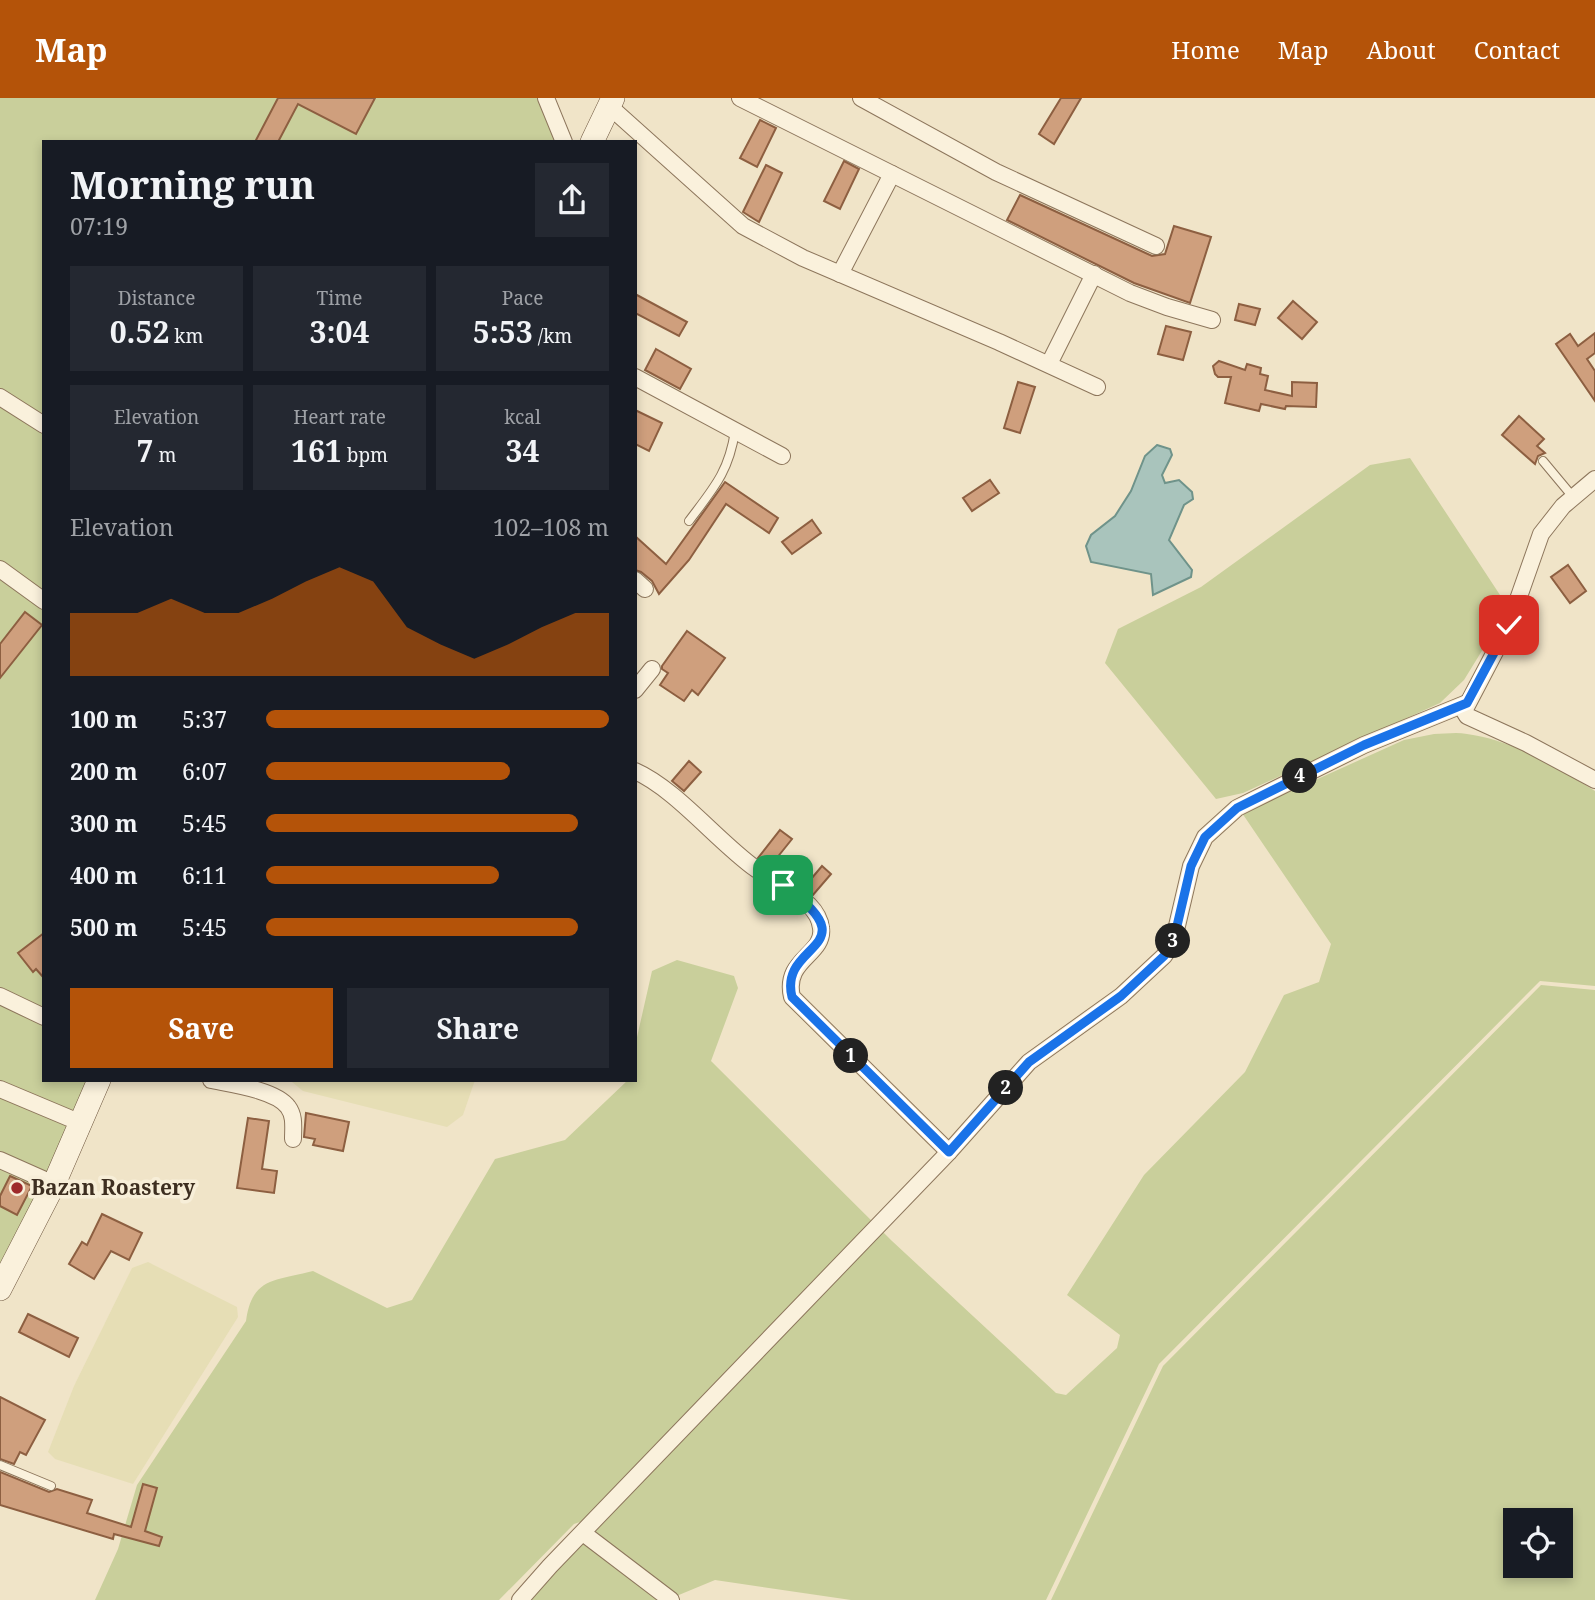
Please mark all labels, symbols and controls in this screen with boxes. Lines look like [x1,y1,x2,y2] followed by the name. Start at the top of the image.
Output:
[35,27,108,72] text: Map
[1171,33,1240,66] text: Home
[1278,33,1329,66] text: Map
[1367,33,1436,66] text: About
[1474,33,1560,66] text: Contact
[70,158,315,210] text: Morning run
[535,163,609,237] button: share
[70,210,128,242] text: 07:19
[118,285,195,311] text: Distance
[317,285,362,311] text: Time
[502,285,543,311] text: Pace
[110,311,169,352] text: 0.52
[310,311,369,352] text: 3:04
[473,311,533,352] text: 5:53
[169,323,203,349] text: km
[533,323,572,349] text: /km
[114,404,199,430] text: Elevation
[293,404,386,430] text: Heart rate
[504,404,541,430] text: kcal
[137,430,154,471] text: 7
[291,430,342,471] text: 161
[506,430,539,471] text: 34
[154,442,176,468] text: m
[342,442,388,468] text: bpm
[70,511,174,543] text: Elevation
[493,511,609,543] text: 102–108 m
[1479,595,1539,655] pin
[1490,606,1528,644] icon: check
[70,703,138,735] text: 100 m
[182,703,227,735] text: 5:37
[70,755,138,787] text: 200 m
[182,755,227,787] text: 6:07
[1282,758,1318,794] pin: 4
[1294,762,1305,788] text: 4
[70,807,138,839] text: 300 m
[182,807,227,839] text: 5:45
[753,855,813,915] pin
[70,859,138,891] text: 400 m
[182,859,227,891] text: 6:11
[764,866,802,904] icon: arrive
[70,911,138,943] text: 500 m
[182,911,227,943] text: 5:45
[1156,924,1190,958] pin: 3
[1167,927,1178,953] text: 3
[70,988,333,1068] button: Save
[347,988,609,1068] button: Share
[834,1038,868,1074] pin: 1
[845,1042,856,1068] text: 1
[988,1070,1024,1105] pin: 2
[1000,1074,1011,1100] text: 2
[31,1173,196,1201] place label: Bazan Roastery
[9,1180,25,1196] marker: Bazan Roastery
[1503,1508,1573,1578] map controls
[1503,1508,1573,1578] button: locate

